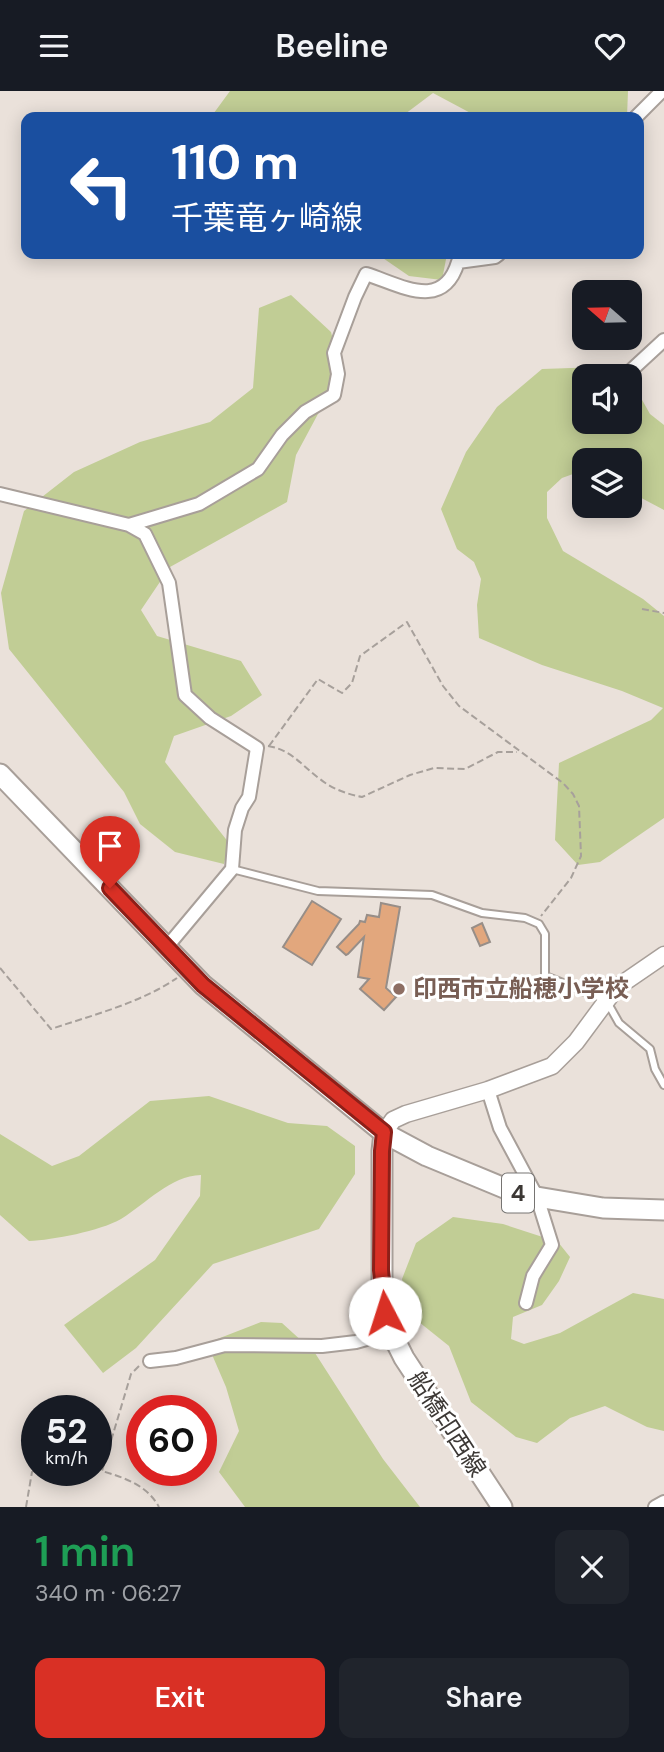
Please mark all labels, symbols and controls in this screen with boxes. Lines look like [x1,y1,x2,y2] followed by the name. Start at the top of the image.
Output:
[276,25,388,67] text: Beeline
[35,27,73,65] icon: menu
[591,27,629,65] icon: heart
[171,130,299,194] text: 110 m
[56,140,147,231] icon: left
[171,197,363,239] text: 千葉竜ヶ崎線
[572,280,642,350] north arrow
[572,280,642,518] map controls
[572,364,642,434] button: sound
[572,448,642,518] button: layers
[80,816,140,888] pin
[91,827,129,865] icon: arrive
[413,973,629,1004] place label: 印西市立船穂小学校
[391,981,407,997] marker: 印西市立船穂小学校
[502,1173,534,1212] road number: 4
[348,1276,422,1350] position arrow
[402,1365,493,1482] street label: 船橋印西線
[126,1395,217,1486] speed limit sign: 60
[46,1408,87,1454] text: 52
[45,1446,88,1470] text: km/h
[35,1524,135,1579] text: 1 min
[555,1530,629,1604] button: close
[35,1578,182,1608] text: 340 m · 06:27
[35,1658,325,1738] button: Exit
[339,1658,629,1738] button: Share

